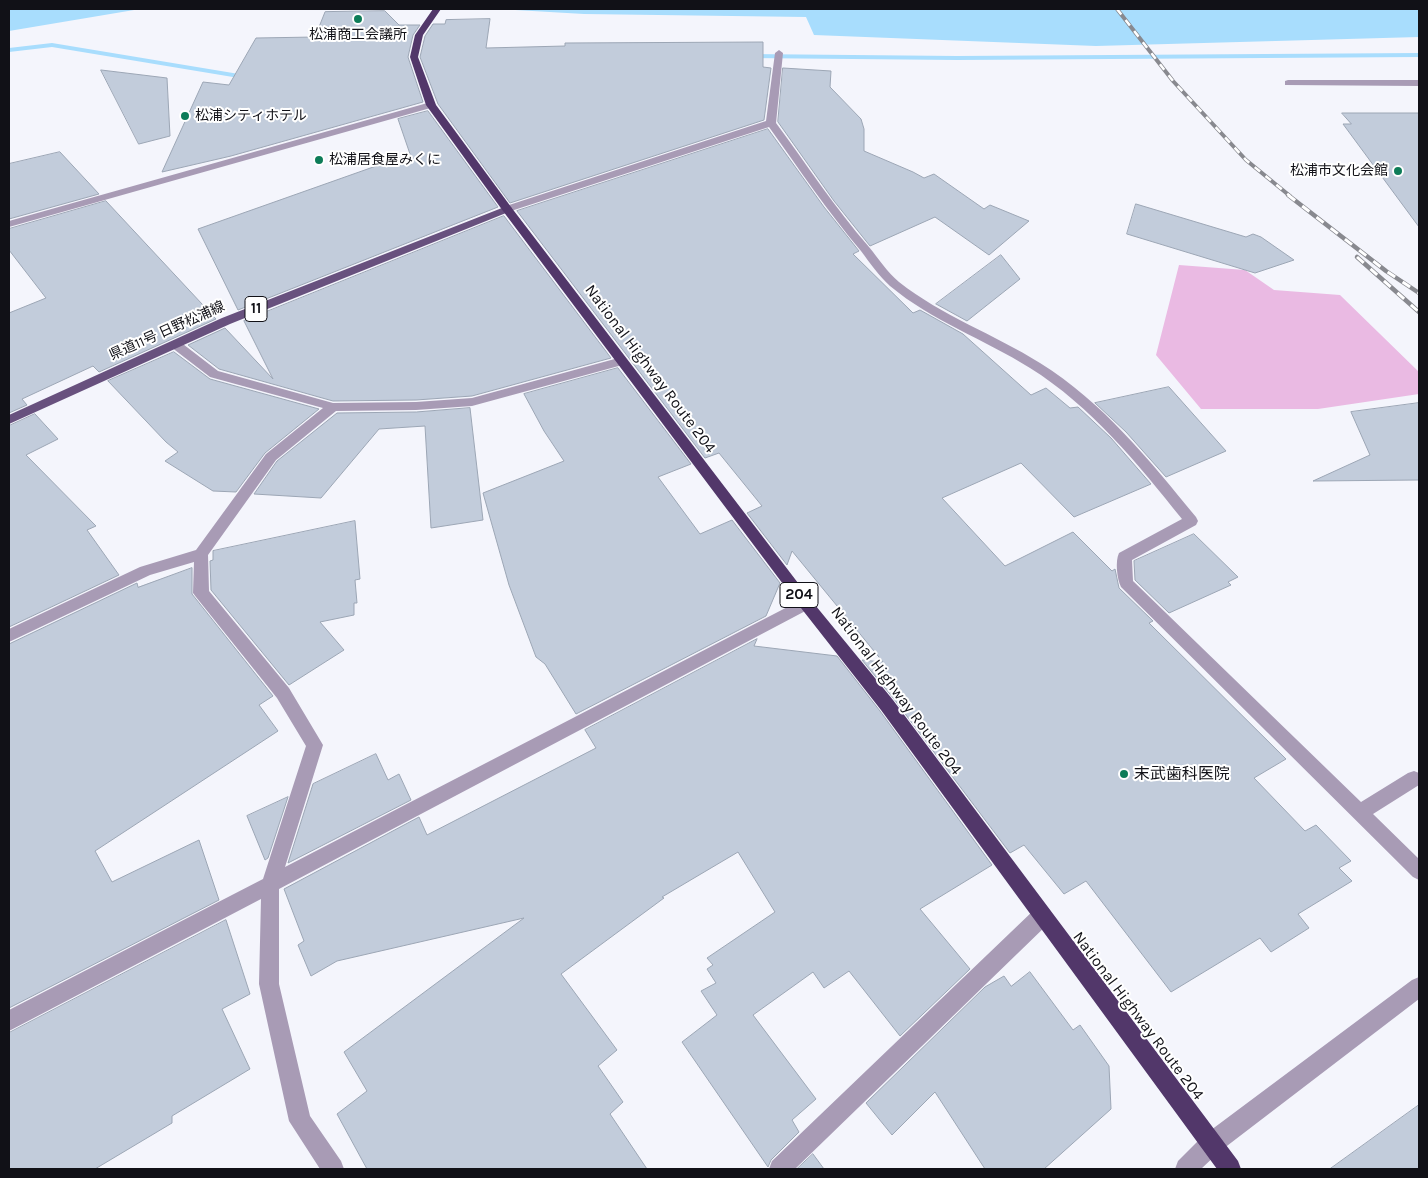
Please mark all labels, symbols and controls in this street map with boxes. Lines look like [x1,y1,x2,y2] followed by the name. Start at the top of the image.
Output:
[352,13,364,25] marker: 松浦商工会議所
[309,27,407,43] place label: 松浦商工会議所
[195,108,307,124] place label: 松浦シティホテル
[179,110,191,122] marker: 松浦シティホテル
[329,152,441,168] place label: 松浦居食屋みくに
[313,154,325,166] marker: 松浦居食屋みくに
[1290,163,1388,179] place label: 松浦市文化会館
[1392,165,1404,177] marker: 松浦市文化会館
[580,281,720,457] street label: National Highway Route 204
[245,296,267,322] road number: 11
[107,298,227,364] street label: 県道11号 日野松浦線
[780,582,818,608] road number: 204
[826,603,966,779] street label: National Highway Route 204
[1134,764,1230,784] place label: 末武歯科医院
[1118,768,1130,780] marker: 末武歯科医院
[1068,928,1208,1104] street label: National Highway Route 204

